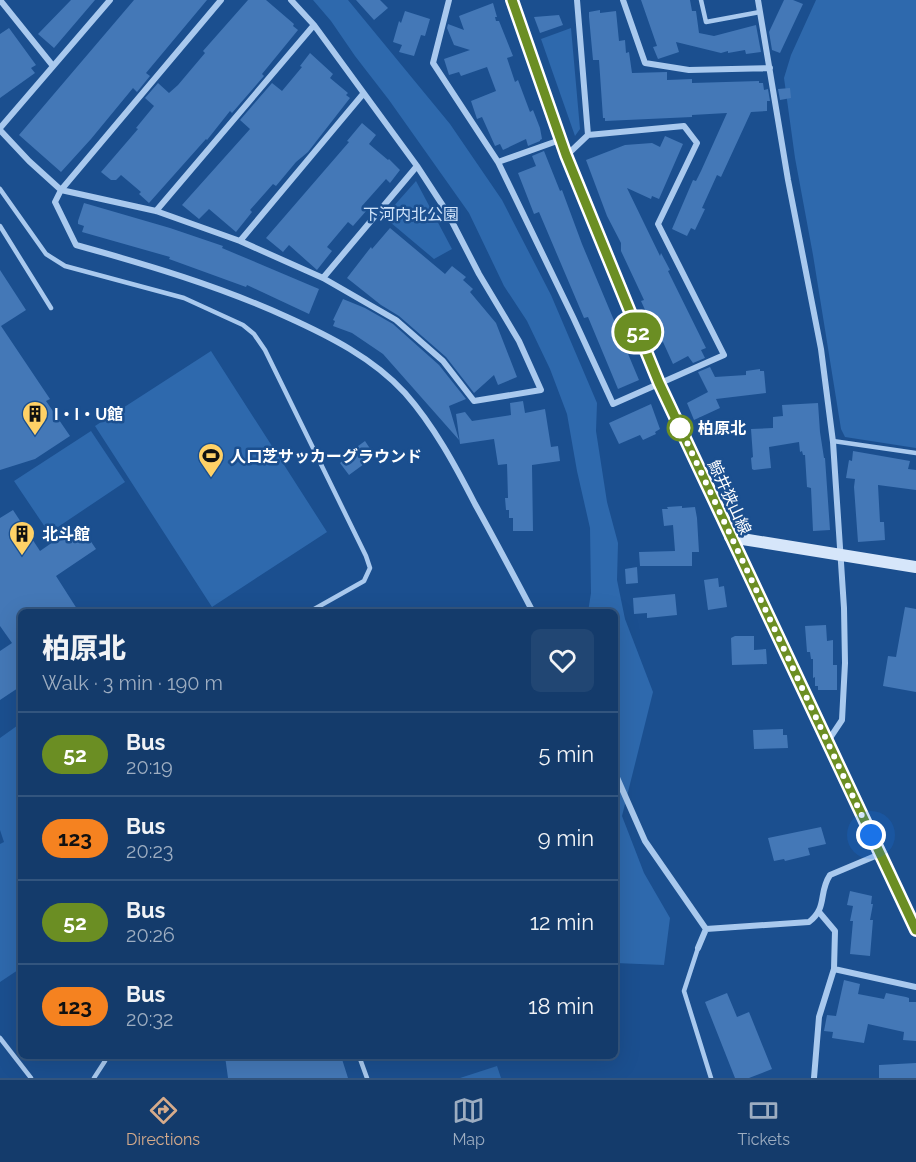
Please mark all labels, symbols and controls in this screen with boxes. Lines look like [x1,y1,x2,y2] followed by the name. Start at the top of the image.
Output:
[363,205,459,224] park label: 下河内北公園
[611,312,665,352] line badge: 52
[626,320,650,345] text: 52
[20,399,50,437] building icon: I・I・U館
[54,405,123,424] place label: I・I・U館
[667,415,693,441] marker: 柏原北
[698,419,746,438] place label: 柏原北
[196,441,226,479] sports icon: 人口芝サッカーグラウンド
[230,447,422,466] place label: 人口芝サッカーグラウンド
[704,457,755,537] street label: 鯨井狭山線
[7,519,37,557] building icon: 北斗館
[42,525,90,544] place label: 北斗館
[531,629,594,692] button: heart
[42,632,126,665] text: 柏原北
[42,671,223,695] text: Walk · 3 min · 190 m
[126,729,165,755] text: Bus
[539,741,594,767] text: 5 min
[63,742,87,767] text: 52
[126,755,173,779] text: 20:19
[126,813,165,839] text: Bus
[856,820,886,850] your location
[538,825,594,851] text: 9 min
[58,826,92,851] text: 123
[126,839,174,863] text: 20:23
[126,897,165,923] text: Bus
[530,909,594,935] text: 12 min
[63,910,87,935] text: 52
[126,923,175,947] text: 20:26
[126,981,165,1007] text: Bus
[528,993,594,1019] text: 18 min
[58,994,92,1019] text: 123
[126,1007,174,1031] text: 20:32
[126,1094,200,1149] tab: Directions
[452,1094,485,1149] tab: Map
[737,1094,790,1149] tab: Tickets

